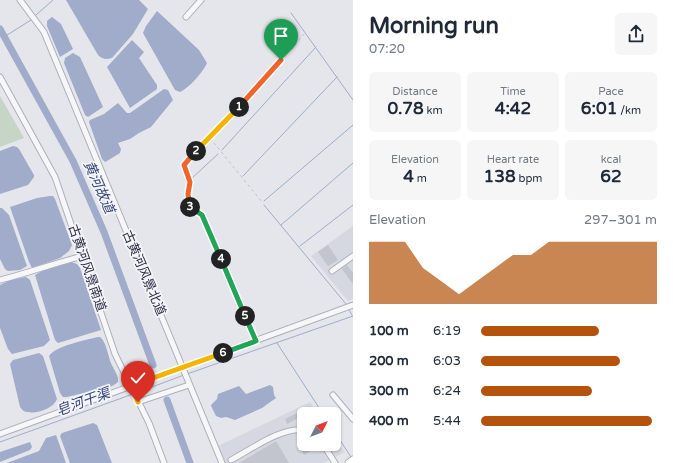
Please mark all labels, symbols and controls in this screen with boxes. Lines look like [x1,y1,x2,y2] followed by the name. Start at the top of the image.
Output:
[369,13,499,39] text: Morning run
[615,13,657,55] button: share
[264,19,298,60] pin
[270,25,292,47] icon: arrive
[369,41,405,57] text: 07:20
[392,85,438,98] text: Distance
[500,85,526,98] text: Time
[598,85,624,98] text: Pace
[229,97,249,117] pin: 1
[387,98,424,119] text: 0.78
[495,98,531,119] text: 4:42
[581,98,617,119] text: 6:01
[236,100,242,113] text: 1
[424,104,443,117] text: km
[617,104,641,117] text: /km
[186,141,206,161] pin: 2
[193,144,199,157] text: 2
[391,153,439,166] text: Elevation
[487,153,539,166] text: Heart rate
[601,153,621,166] text: kcal
[80,158,119,218] water label: 黄河故道
[403,166,414,187] text: 4
[484,166,516,187] text: 138
[600,166,622,187] text: 62
[414,172,427,185] text: m
[516,172,542,185] text: bpm
[180,197,200,217] pin: 3
[187,200,193,213] text: 3
[369,212,426,228] text: Elevation
[584,212,657,228] text: 297–301 m
[65,222,109,314] street label: 古黄河风景南道
[119,228,169,318] street label: 古黄河风景北道
[211,249,231,269] pin: 4
[218,252,224,265] text: 4
[235,306,255,326] pin: 5
[242,309,248,322] text: 5
[369,323,409,339] text: 100 m
[433,323,461,339] text: 6:19
[213,343,233,363] pin: 6
[220,346,226,359] text: 6
[369,353,409,369] text: 200 m
[433,353,461,369] text: 6:03
[121,361,155,402] pin
[127,367,149,389] icon: check
[369,383,409,399] text: 300 m
[433,383,461,399] text: 6:24
[54,384,114,420] water label: 皂河干渠
[297,407,341,451] north arrow
[297,407,341,451] map controls
[369,413,409,429] text: 400 m
[433,413,461,429] text: 5:44

